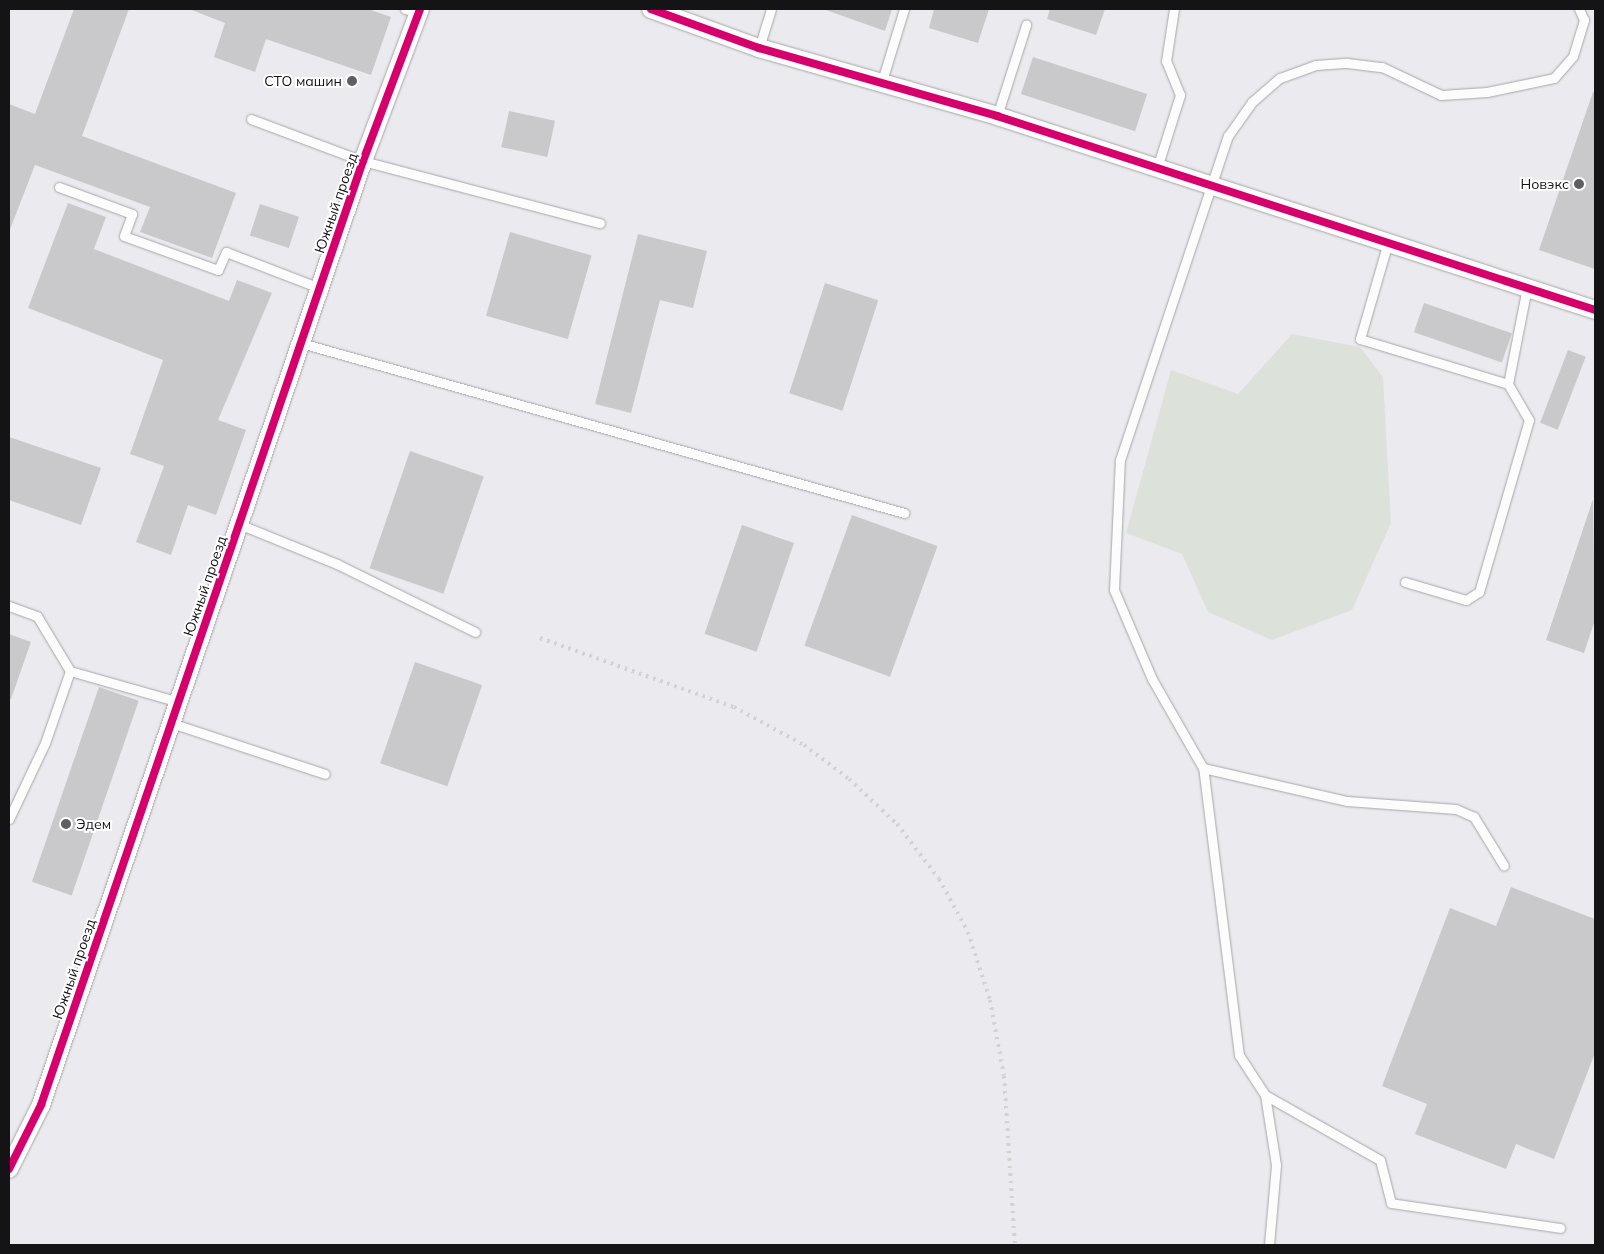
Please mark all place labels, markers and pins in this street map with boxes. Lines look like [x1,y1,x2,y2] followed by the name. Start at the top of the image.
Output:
[264,73,342,89] place label: СТО машин
[346,75,358,87] marker: СТО машин
[1520,176,1569,192] place label: Новэкс
[1573,178,1585,190] marker: Новэкс
[76,816,111,832] place label: Эдем
[60,818,72,830] marker: Эдем

